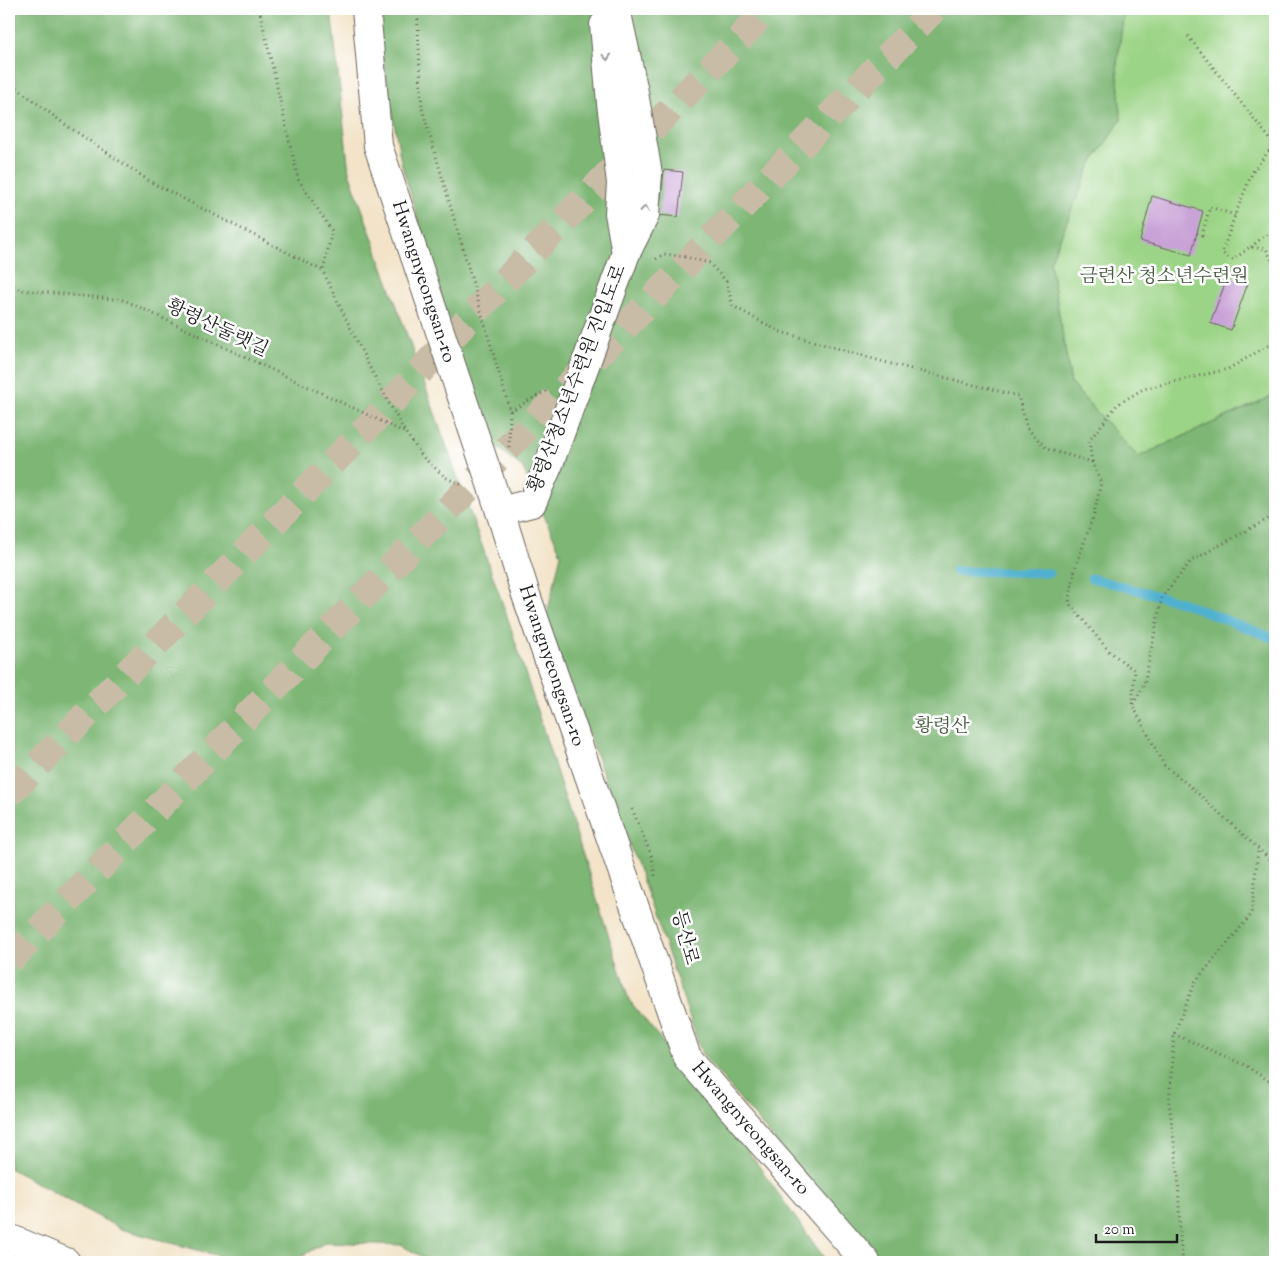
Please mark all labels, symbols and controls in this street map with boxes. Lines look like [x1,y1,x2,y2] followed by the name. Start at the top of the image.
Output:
[602,54,613,62] one-way arrow
[384,198,462,366] street label: Hwangnyeongsan-ro
[639,204,650,212] one-way arrow
[522,261,634,497] street label: 황령산청소년수련원 진입도로
[1079,264,1249,291] park label: 금련산 청소년수련원
[161,293,273,365] street label: 황령산둘랫길
[511,582,591,750] street label: Hwangnyeongsan-ro
[914,714,970,741] park label: 황령산
[664,908,704,968] street label: 등산로
[684,1056,816,1202] street label: Hwangnyeongsan-ro
[1096,1211,1178,1243] scale bar
[1104,1220,1135,1241] text: 20 m

